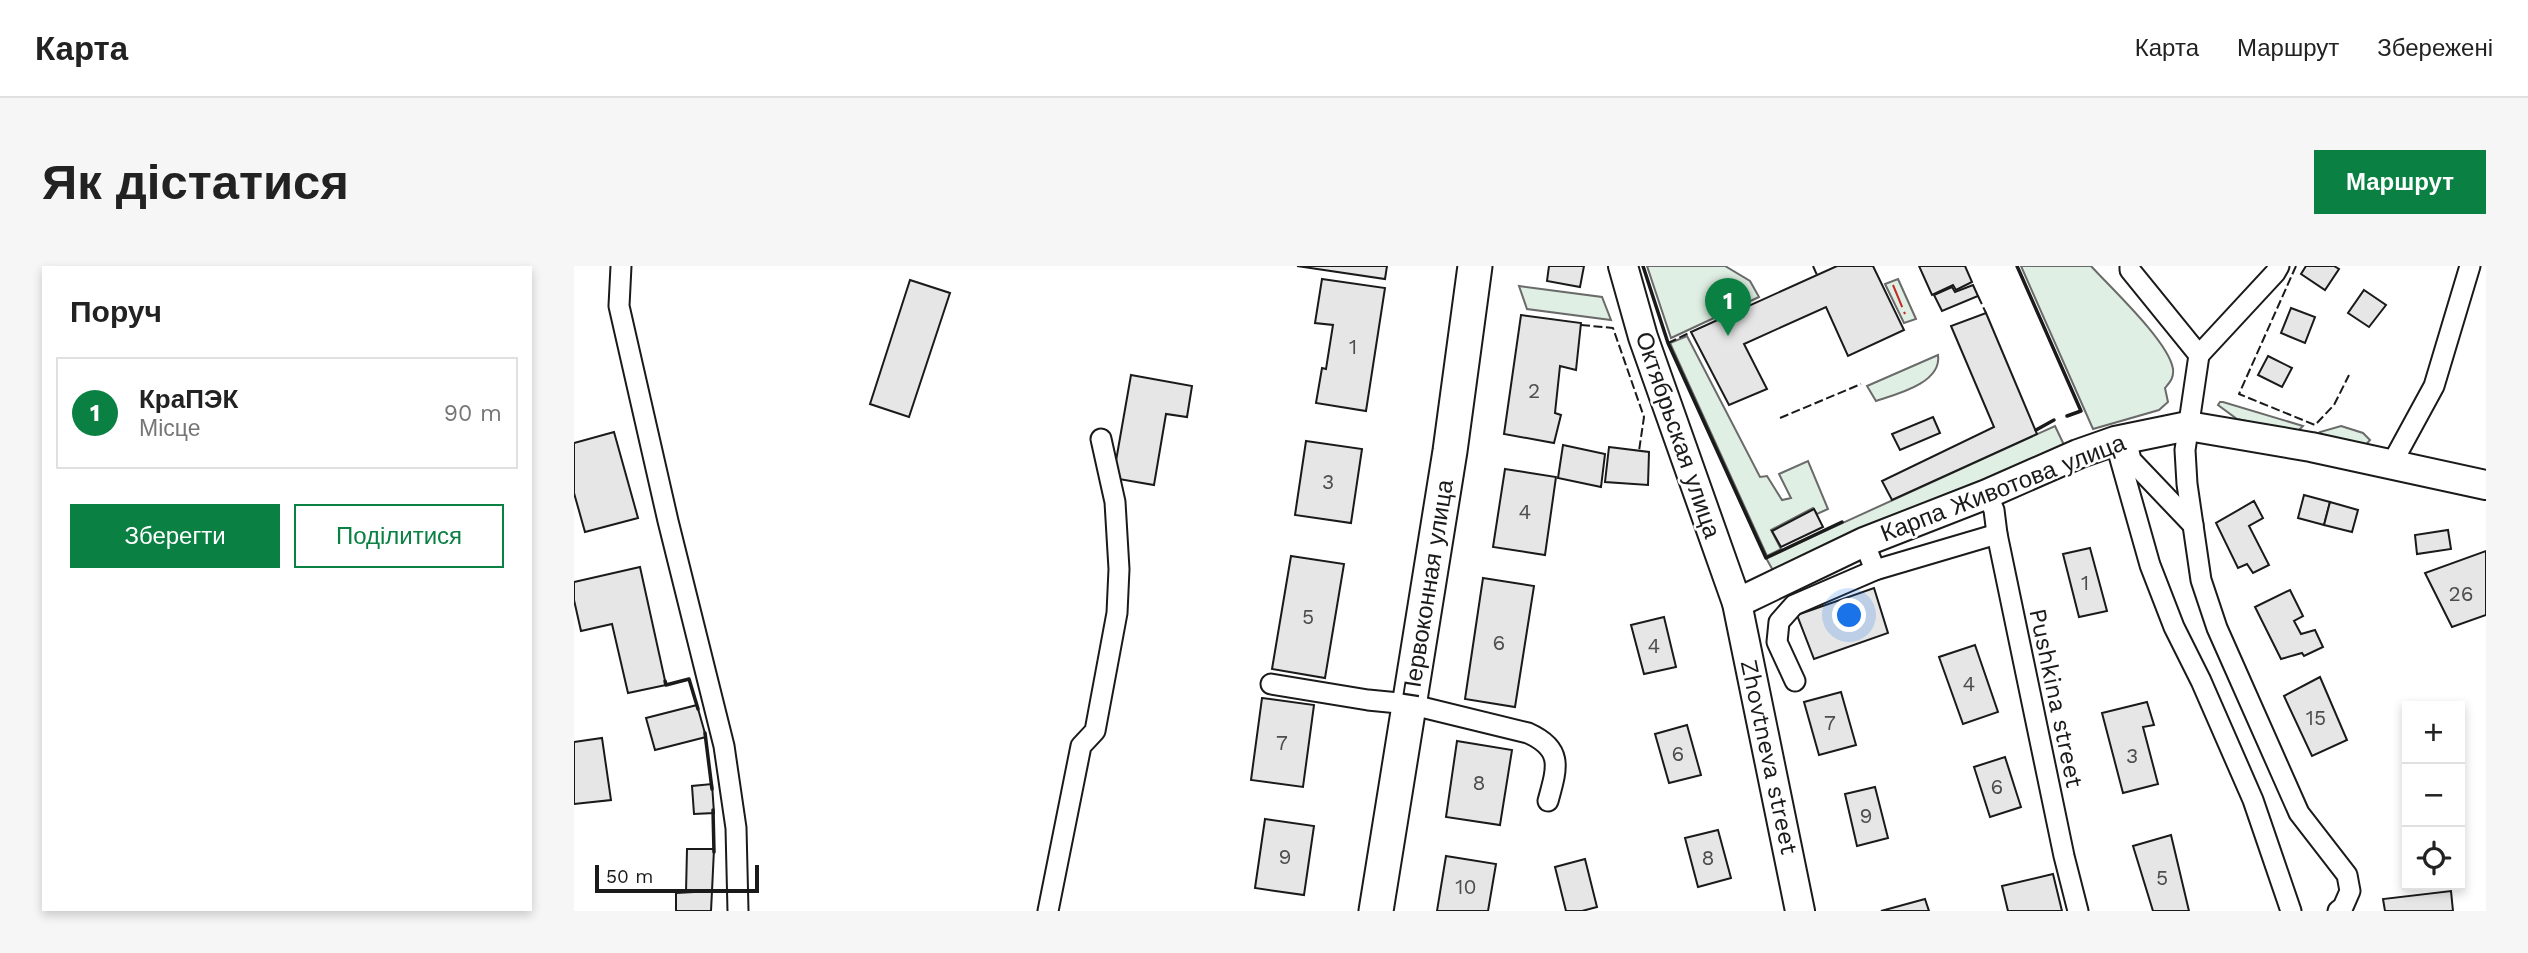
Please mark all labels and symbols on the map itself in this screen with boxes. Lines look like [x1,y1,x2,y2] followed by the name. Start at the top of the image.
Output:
[1705,278,1751,336] pin: 1
[1630,328,1727,543] street label: Октябрьская улица
[1349,334,1357,359] house number: 1
[1528,378,1540,403] house number: 2
[1877,428,2130,548] street label: Карпа Животова улица
[1322,469,1334,494] house number: 3
[1397,477,1459,700] street label: Первоконная улица
[1519,499,1531,524] house number: 4
[2081,570,2089,595] house number: 1
[2448,581,2474,606] house number: 26
[1832,598,1866,632] your location
[1302,604,1314,629] house number: 5
[2023,606,2089,790] street label: Pushkina street
[1493,630,1505,655] house number: 6
[1648,633,1660,658] house number: 4
[1735,657,1803,857] street label: Zhovtneva street
[1963,671,1975,696] house number: 4
[2306,705,2326,730] house number: 15
[1824,710,1836,735] house number: 7
[1276,730,1288,755] house number: 7
[1672,741,1684,766] house number: 6
[2126,743,2138,768] house number: 3
[1473,770,1485,795] house number: 8
[1991,774,2003,799] house number: 6
[1860,803,1872,828] house number: 9
[1279,844,1291,869] house number: 9
[1702,845,1714,870] house number: 8
[595,862,760,894] scale bar
[2156,865,2168,890] house number: 5
[1455,874,1477,899] house number: 10

